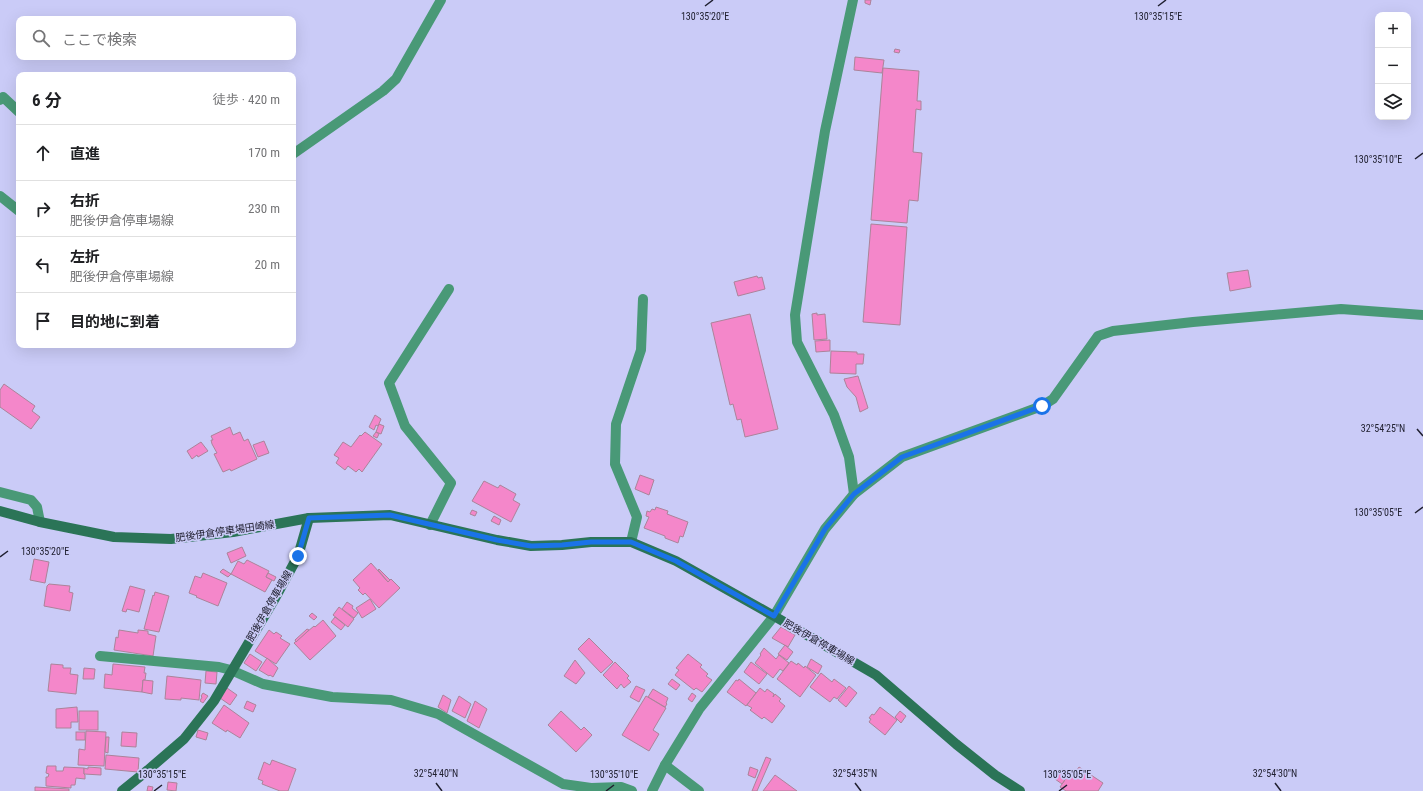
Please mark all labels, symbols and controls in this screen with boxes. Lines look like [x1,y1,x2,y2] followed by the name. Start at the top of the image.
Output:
[681,11,729,22] text: 130°35'20"E
[1134,11,1182,22] text: 130°35'15"E
[1375,12,1411,120] map controls
[1375,12,1411,48] button: +
[16,16,296,60] search box
[30,27,52,49] icon: search
[62,31,137,49] text: ここで検索
[1375,48,1411,84] button: −
[1375,84,1411,120] button: layers
[32,90,62,110] text: 6 分
[213,92,280,107] text: 徒歩 · 420 m
[32,142,54,164] icon: ahead
[70,145,100,163] text: 直進
[248,145,280,160] text: 170 m
[1354,154,1402,165] text: 130°35'10"E
[70,192,100,210] text: 右折
[32,198,54,220] icon: right
[248,201,280,216] text: 230 m
[70,213,174,228] text: 肥後伊倉停車場線
[70,248,100,266] text: 左折
[32,254,54,276] icon: left
[254,257,280,272] text: 20 m
[70,269,174,284] text: 肥後伊倉停車場線
[32,310,54,332] icon: arrive
[70,313,160,331] text: 目的地に到着
[1033,397,1051,415] route start
[1361,423,1405,434] text: 32°54'25"N
[1354,507,1402,518] text: 130°35'05"E
[175,519,275,543] street label: 肥後伊倉停車場田崎線
[21,546,69,557] text: 130°35'20"E
[289,547,307,565] route end
[244,569,294,643] street label: 肥後伊倉停車場線
[782,617,856,667] street label: 肥後伊倉停車場線
[414,768,458,779] text: 32°54'40"N
[833,768,877,779] text: 32°54'35"N
[1253,768,1297,779] text: 32°54'30"N
[138,769,186,780] text: 130°35'15"E
[590,769,638,780] text: 130°35'10"E
[1043,769,1091,780] text: 130°35'05"E

